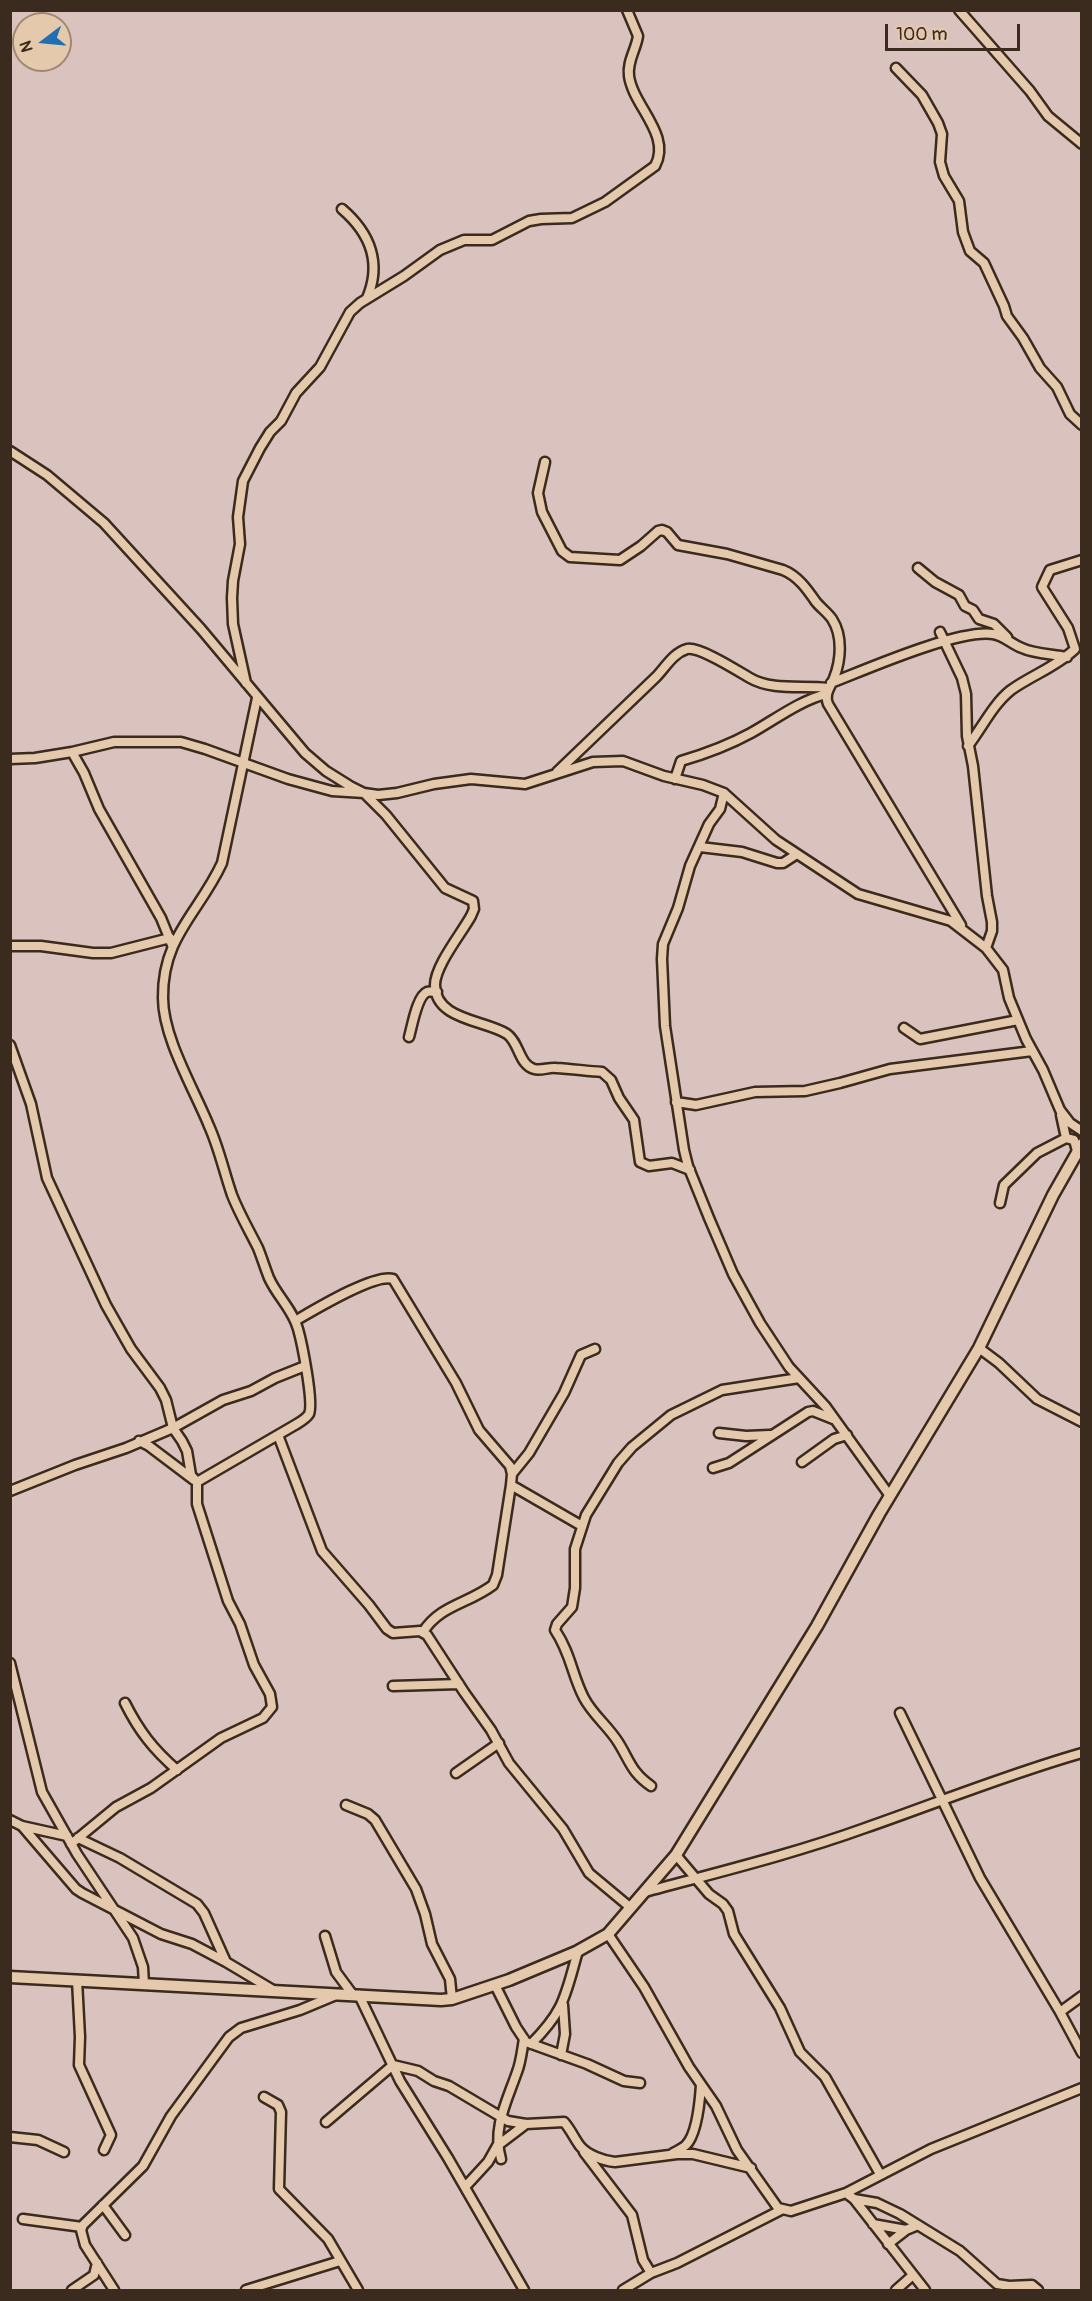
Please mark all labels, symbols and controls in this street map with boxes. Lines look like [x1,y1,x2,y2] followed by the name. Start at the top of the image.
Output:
[12,12,72,72] north arrow
[888,12,1023,50] scale bar
[896,23,948,46] text: 100 m
[16,38,38,54] text: N

